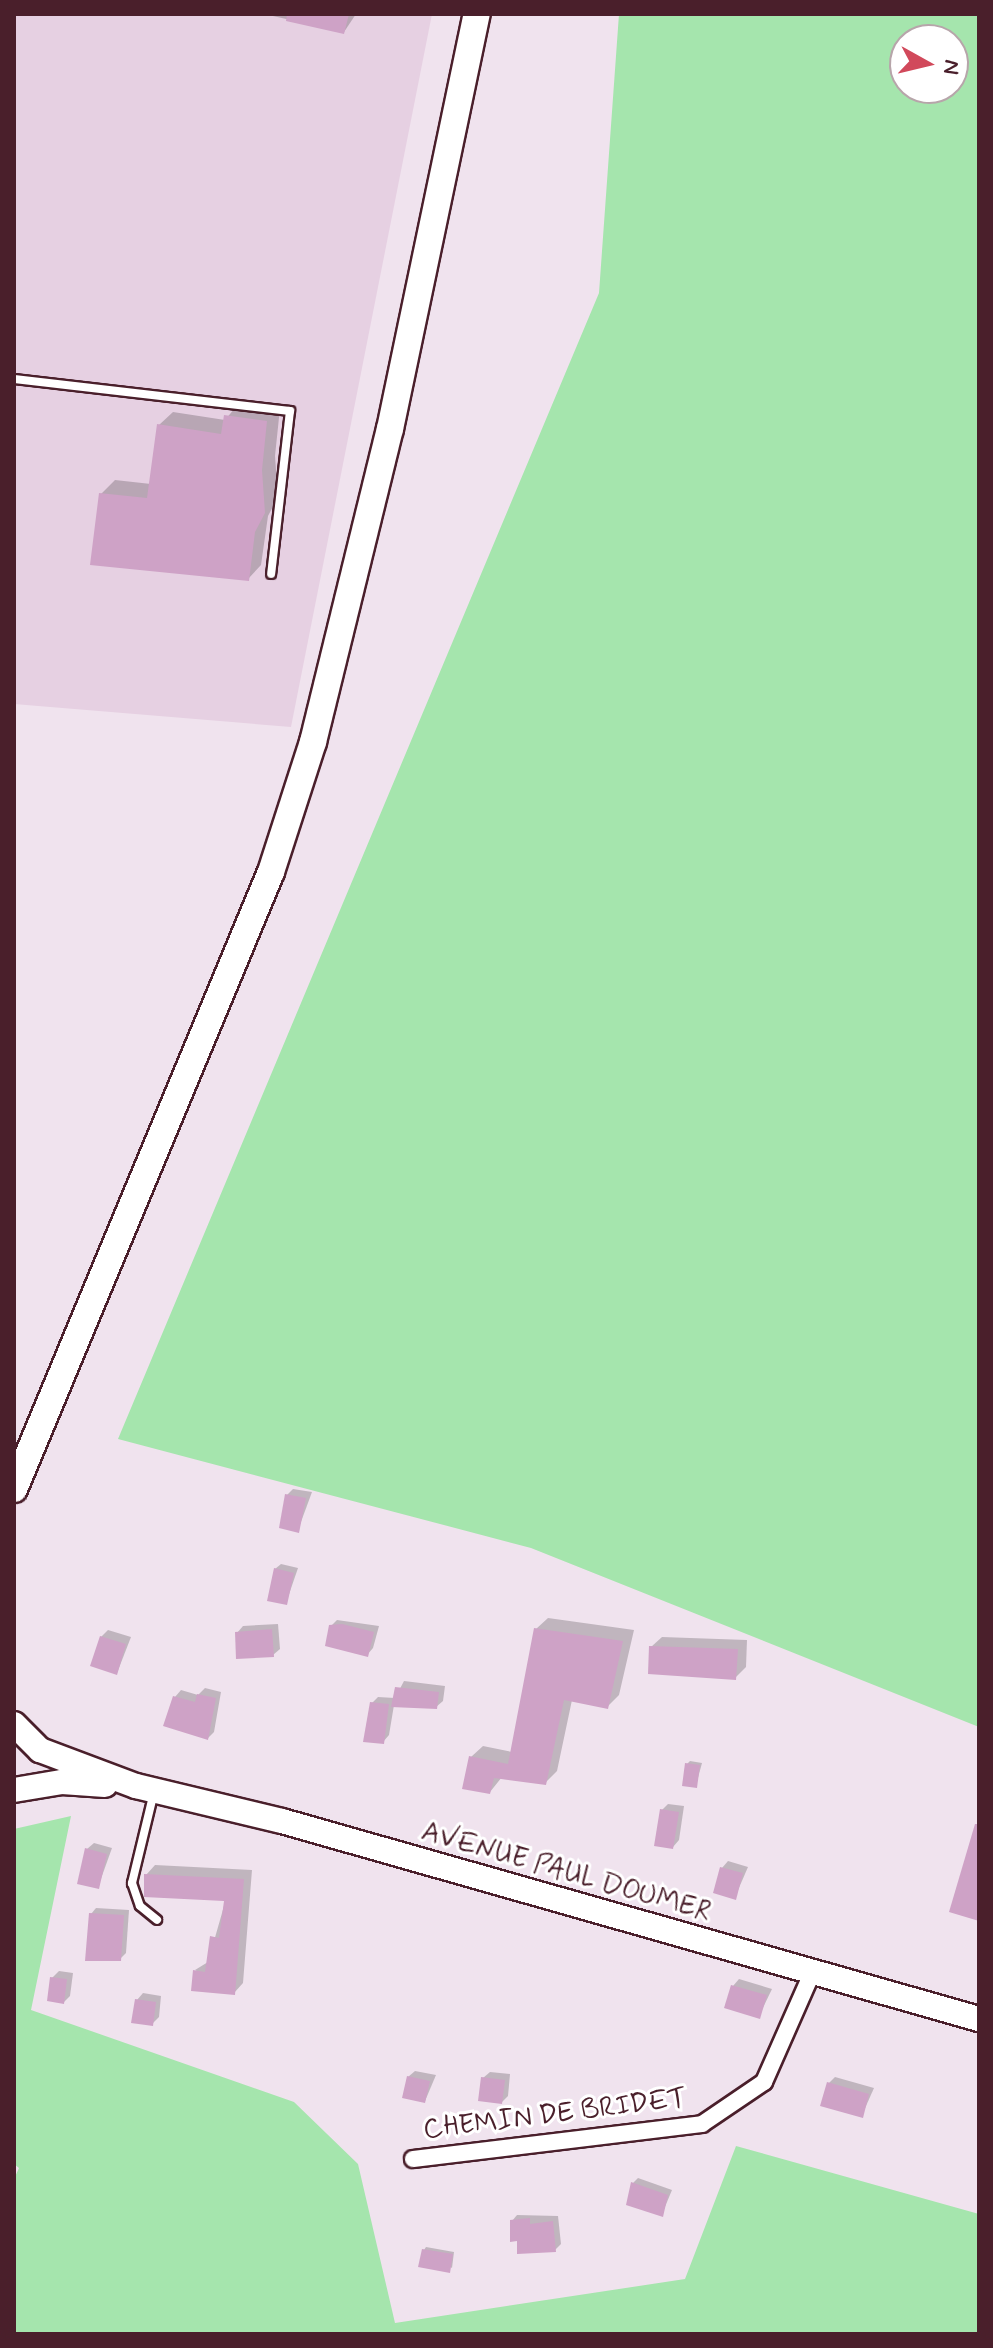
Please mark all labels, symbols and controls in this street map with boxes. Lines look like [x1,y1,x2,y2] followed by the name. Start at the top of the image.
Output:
[889,24,969,104] north arrow
[936,58,966,76] text: N
[415,1815,717,1931] street label: AVENUE PAUL DOUMER
[421,2082,689,2148] street label: CHEMIN DE BRIDET

